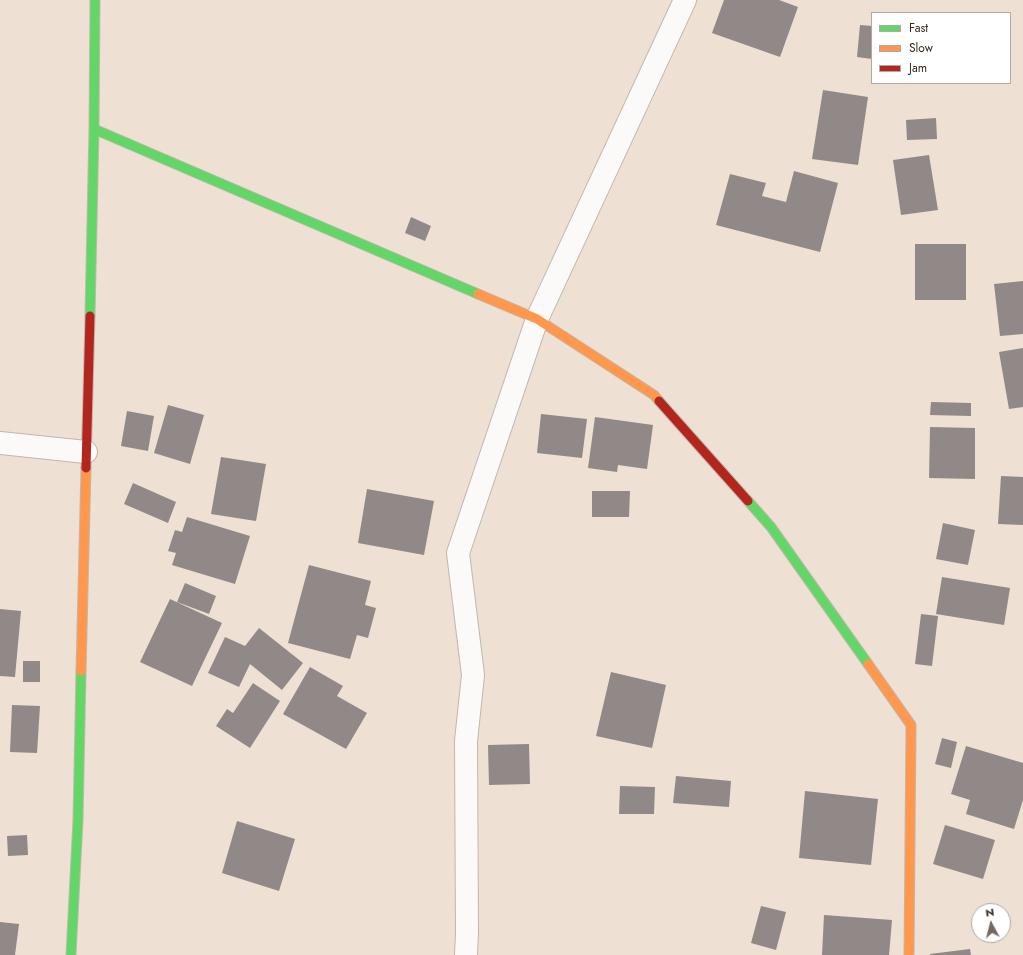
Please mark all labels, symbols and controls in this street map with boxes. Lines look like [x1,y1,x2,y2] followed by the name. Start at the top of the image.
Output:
[871,12,1011,84] legend
[909,19,928,37] text: Fast
[909,39,933,57] text: Slow
[909,59,927,77] text: Jam
[971,903,1011,943] north arrow
[984,904,995,921] text: N

